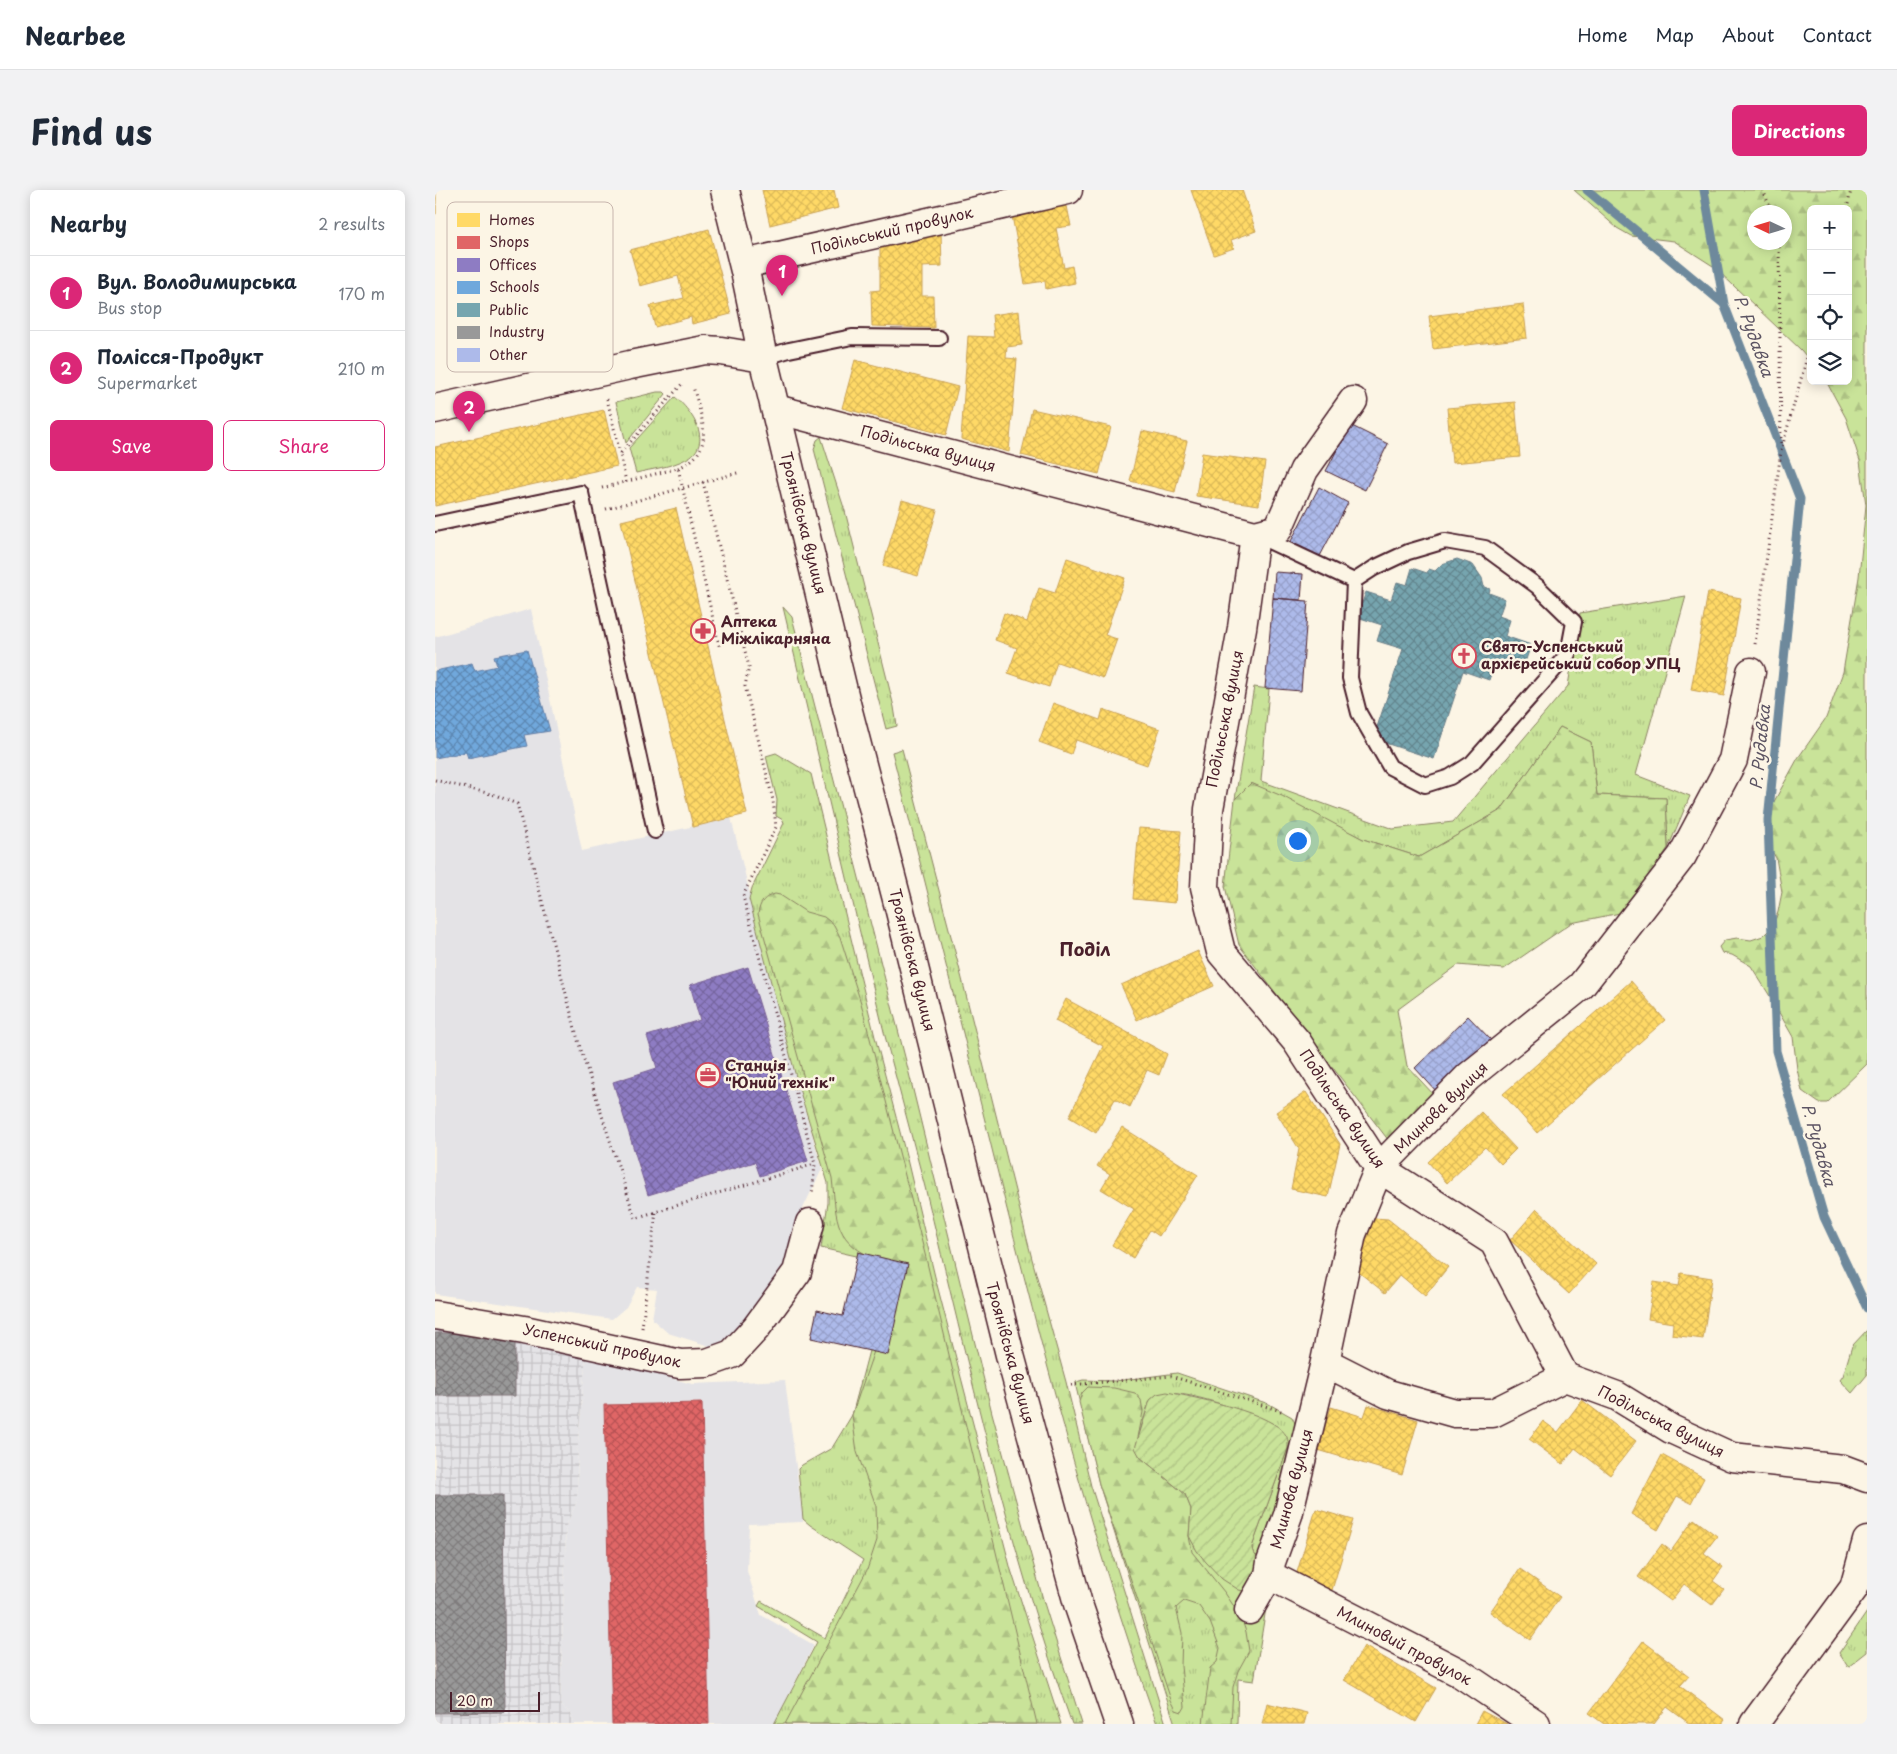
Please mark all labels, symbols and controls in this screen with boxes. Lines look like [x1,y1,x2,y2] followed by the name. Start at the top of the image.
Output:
[25,17,126,53] text: Nearbee
[1577,21,1627,48] text: Home
[1655,21,1694,48] text: Map
[1722,21,1774,48] text: About
[1802,21,1872,48] text: Contact
[30,104,152,157] text: Find us
[1732,105,1867,156] button: Directions
[808,200,975,259] street label: Подільський провулок
[447,202,613,372] legend
[1747,205,1792,250] north arrow
[1807,205,1852,385] map controls
[1807,205,1852,250] button: +
[50,207,127,239] text: Nearby
[489,209,535,230] text: Homes
[318,211,385,235] text: 2 results
[489,231,529,252] text: Shops
[1807,250,1852,295] button: −
[489,254,536,275] text: Offices
[766,255,798,296] pin: 1
[97,267,297,295] text: Вул. Володимирська
[489,276,539,297] text: Schools
[62,281,70,305] text: 1
[339,281,385,305] text: 170 m
[1729,292,1781,381] water label: Р. Рудавка
[97,295,162,319] text: Bus stop
[1807,295,1852,340] button: locate
[489,299,529,320] text: Public
[489,321,544,342] text: Industry
[1807,340,1852,385] button: layers
[97,342,263,370] text: Полісся-Продукт
[489,344,528,365] text: Other
[60,356,72,380] text: 2
[337,356,385,380] text: 210 m
[97,370,197,394] text: Supermarket
[453,391,485,432] pin: 2
[858,418,999,477] street label: Подільська вулиця
[50,420,213,471] button: Save
[223,420,385,471] button: Share
[776,449,833,596] street label: Троянівська вулиця
[721,609,831,649] place label: Аптека Міжлікарняна
[690,618,716,644] pharmacy icon: Аптека Міжлікарняна
[1481,634,1681,674] place label: Свято-Успенський архієрейський собор УПЦ
[1451,643,1477,669] church icon: Свято-Успенський архієрейський собор УПЦ
[1199,648,1248,789] street label: Подільська вулиця
[1743,702,1775,790] water label: Р. Рудавка
[1285,828,1311,854] your location
[885,886,942,1033] street label: Троянівська вулиця
[1059,935,1111,962] district label: Поділ
[1295,1044,1392,1172] street label: Подільська вулиця
[725,1053,835,1093] place label: Станція "Юний технік"
[1387,1056,1492,1158] street label: Млинова вулиця
[695,1062,721,1088] office icon: Станція "Юний технік"
[1797,1101,1844,1190] water label: Р. Рудавка
[981,1279,1042,1426] street label: Троянівська вулиця
[521,1317,683,1373] street label: Успенський провулок
[1594,1379,1729,1462] street label: Подільська вулиця
[1263,1426,1318,1551] street label: Млинова вулиця
[1333,1599,1476,1690] street label: Млиновий провулок
[450,1689,540,1712] scale bar
[457,1690,493,1711] text: 20 m

